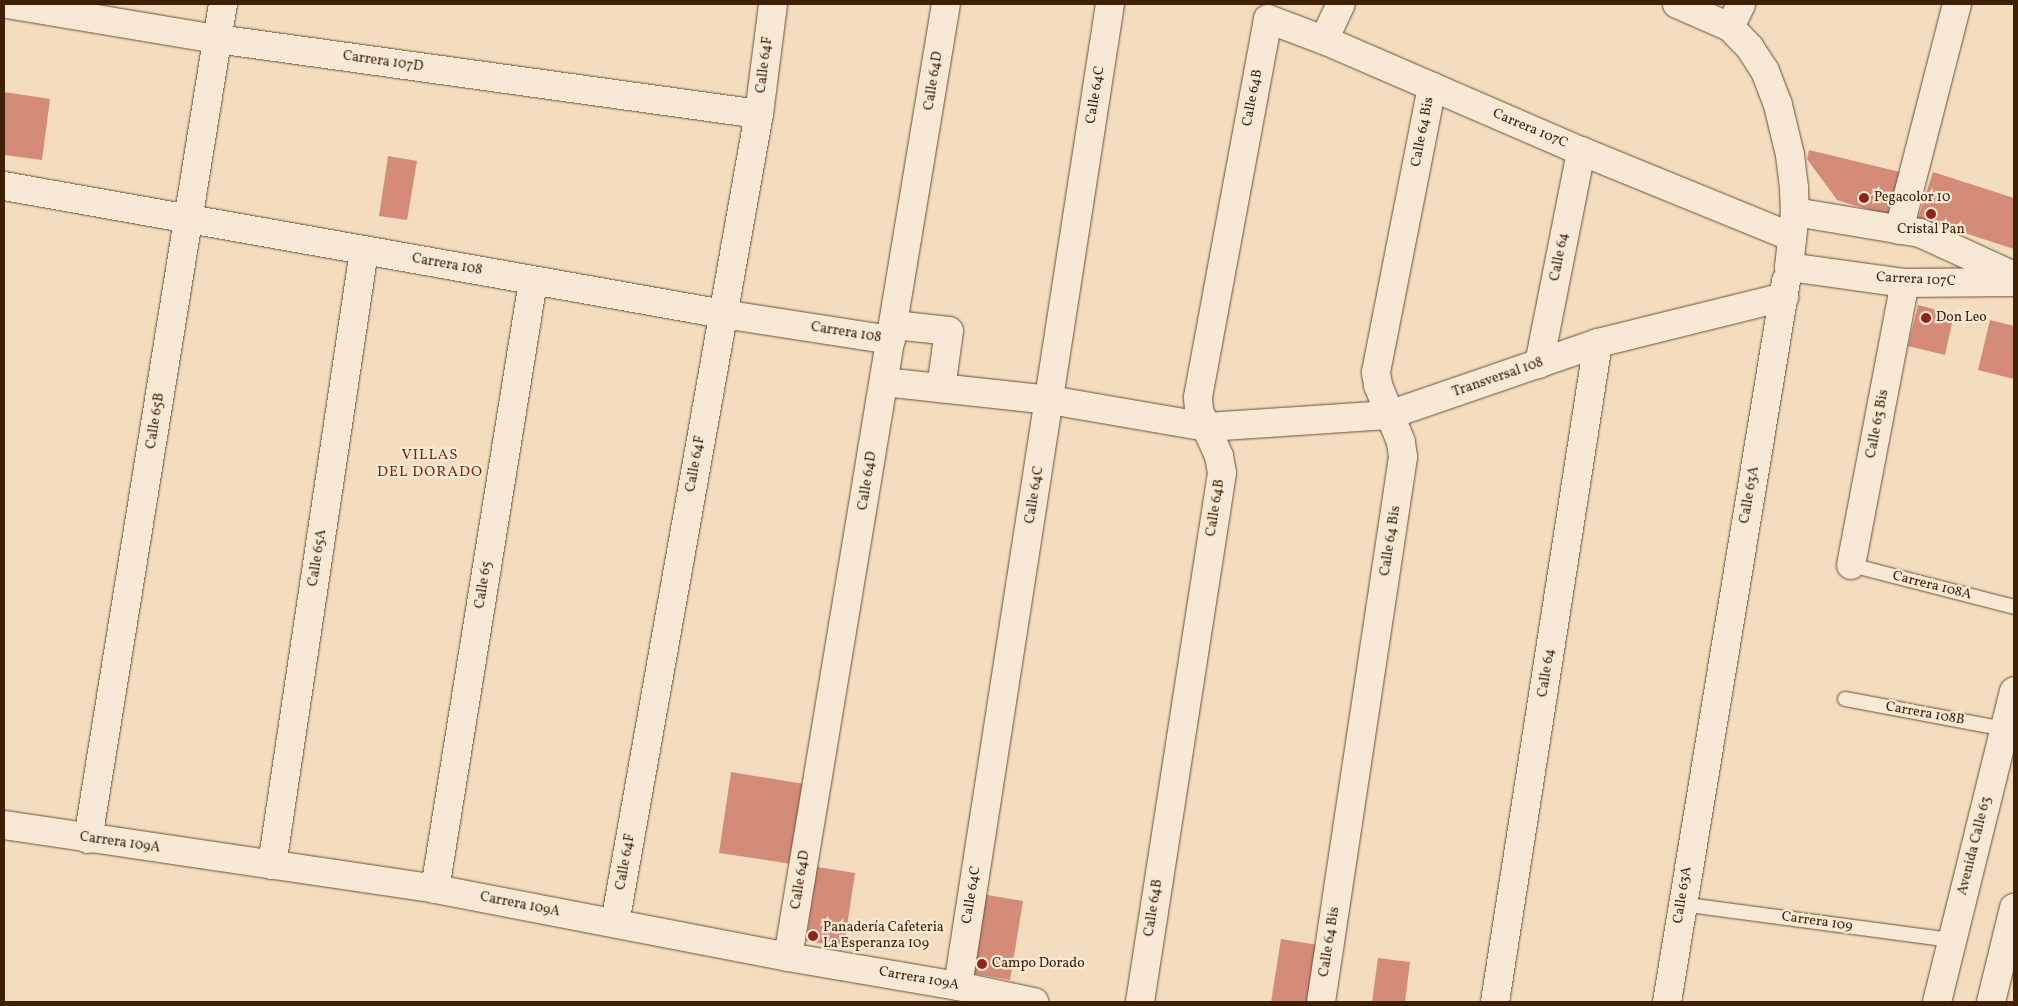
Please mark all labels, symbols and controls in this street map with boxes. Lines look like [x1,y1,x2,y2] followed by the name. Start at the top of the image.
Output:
[753,36,777,94] street label: Calle 64F
[342,48,424,76] street label: Carrera 107D
[921,50,947,112] street label: Calle 64D
[1083,65,1109,125] street label: Calle 64C
[1239,68,1267,128] street label: Calle 64B
[1408,96,1438,168] street label: Calle 64 Bis
[1490,106,1570,152] street label: Carrera 107C
[1874,190,1950,206] place label: Pegacolor 10
[1858,192,1870,204] marker: Pegacolor 10
[1925,208,1937,220] marker: Cristal Pan
[1897,222,1965,238] place label: Cristal Pan
[1547,231,1573,283] street label: Calle 64
[411,251,483,279] street label: Carrera 108
[1876,270,1956,290] street label: Carrera 107C
[1936,310,1987,326] place label: Don Leo
[1920,312,1932,324] marker: Don Leo
[810,319,882,347] street label: Carrera 108
[1450,355,1546,401] street label: Transversal 108
[1863,388,1893,460] street label: Calle 63 Bis
[143,392,169,450] street label: Calle 65B
[683,435,709,493] street label: Calle 64F
[376,446,484,481] district label: VILLAS DEL DORADO
[855,450,881,512] street label: Calle 64D
[1022,465,1048,525] street label: Calle 64C
[1737,465,1763,525] street label: Calle 63A
[1203,478,1229,538] street label: Calle 64B
[1377,505,1405,577] street label: Calle 64 Bis
[305,528,331,588] street label: Calle 65A
[472,560,496,610] street label: Calle 65
[1891,568,1973,604] street label: Carrera 108A
[1535,648,1559,698] street label: Calle 64
[1884,699,1966,729] street label: Carrera 108B
[1955,795,1995,897] street label: Avenida Calle 63
[79,829,161,857] street label: Carrera 109A
[613,833,639,891] street label: Calle 64F
[788,849,814,911] street label: Calle 64D
[959,865,985,925] street label: Calle 64C
[1670,865,1696,925] street label: Calle 63A
[1141,878,1167,938] street label: Calle 64B
[479,889,561,921] street label: Carrera 109A
[1316,906,1344,978] street label: Calle 64 Bis
[1780,909,1854,935] street label: Carrera 109
[823,920,944,952] place label: Panadería Cafeteria La Esperanza 109
[807,930,819,942] marker: Panadería Cafeteria La Esperanza 109
[992,956,1085,972] place label: Campo Dorado
[976,958,988,970] marker: Campo Dorado
[878,964,960,994] street label: Carrera 109A

